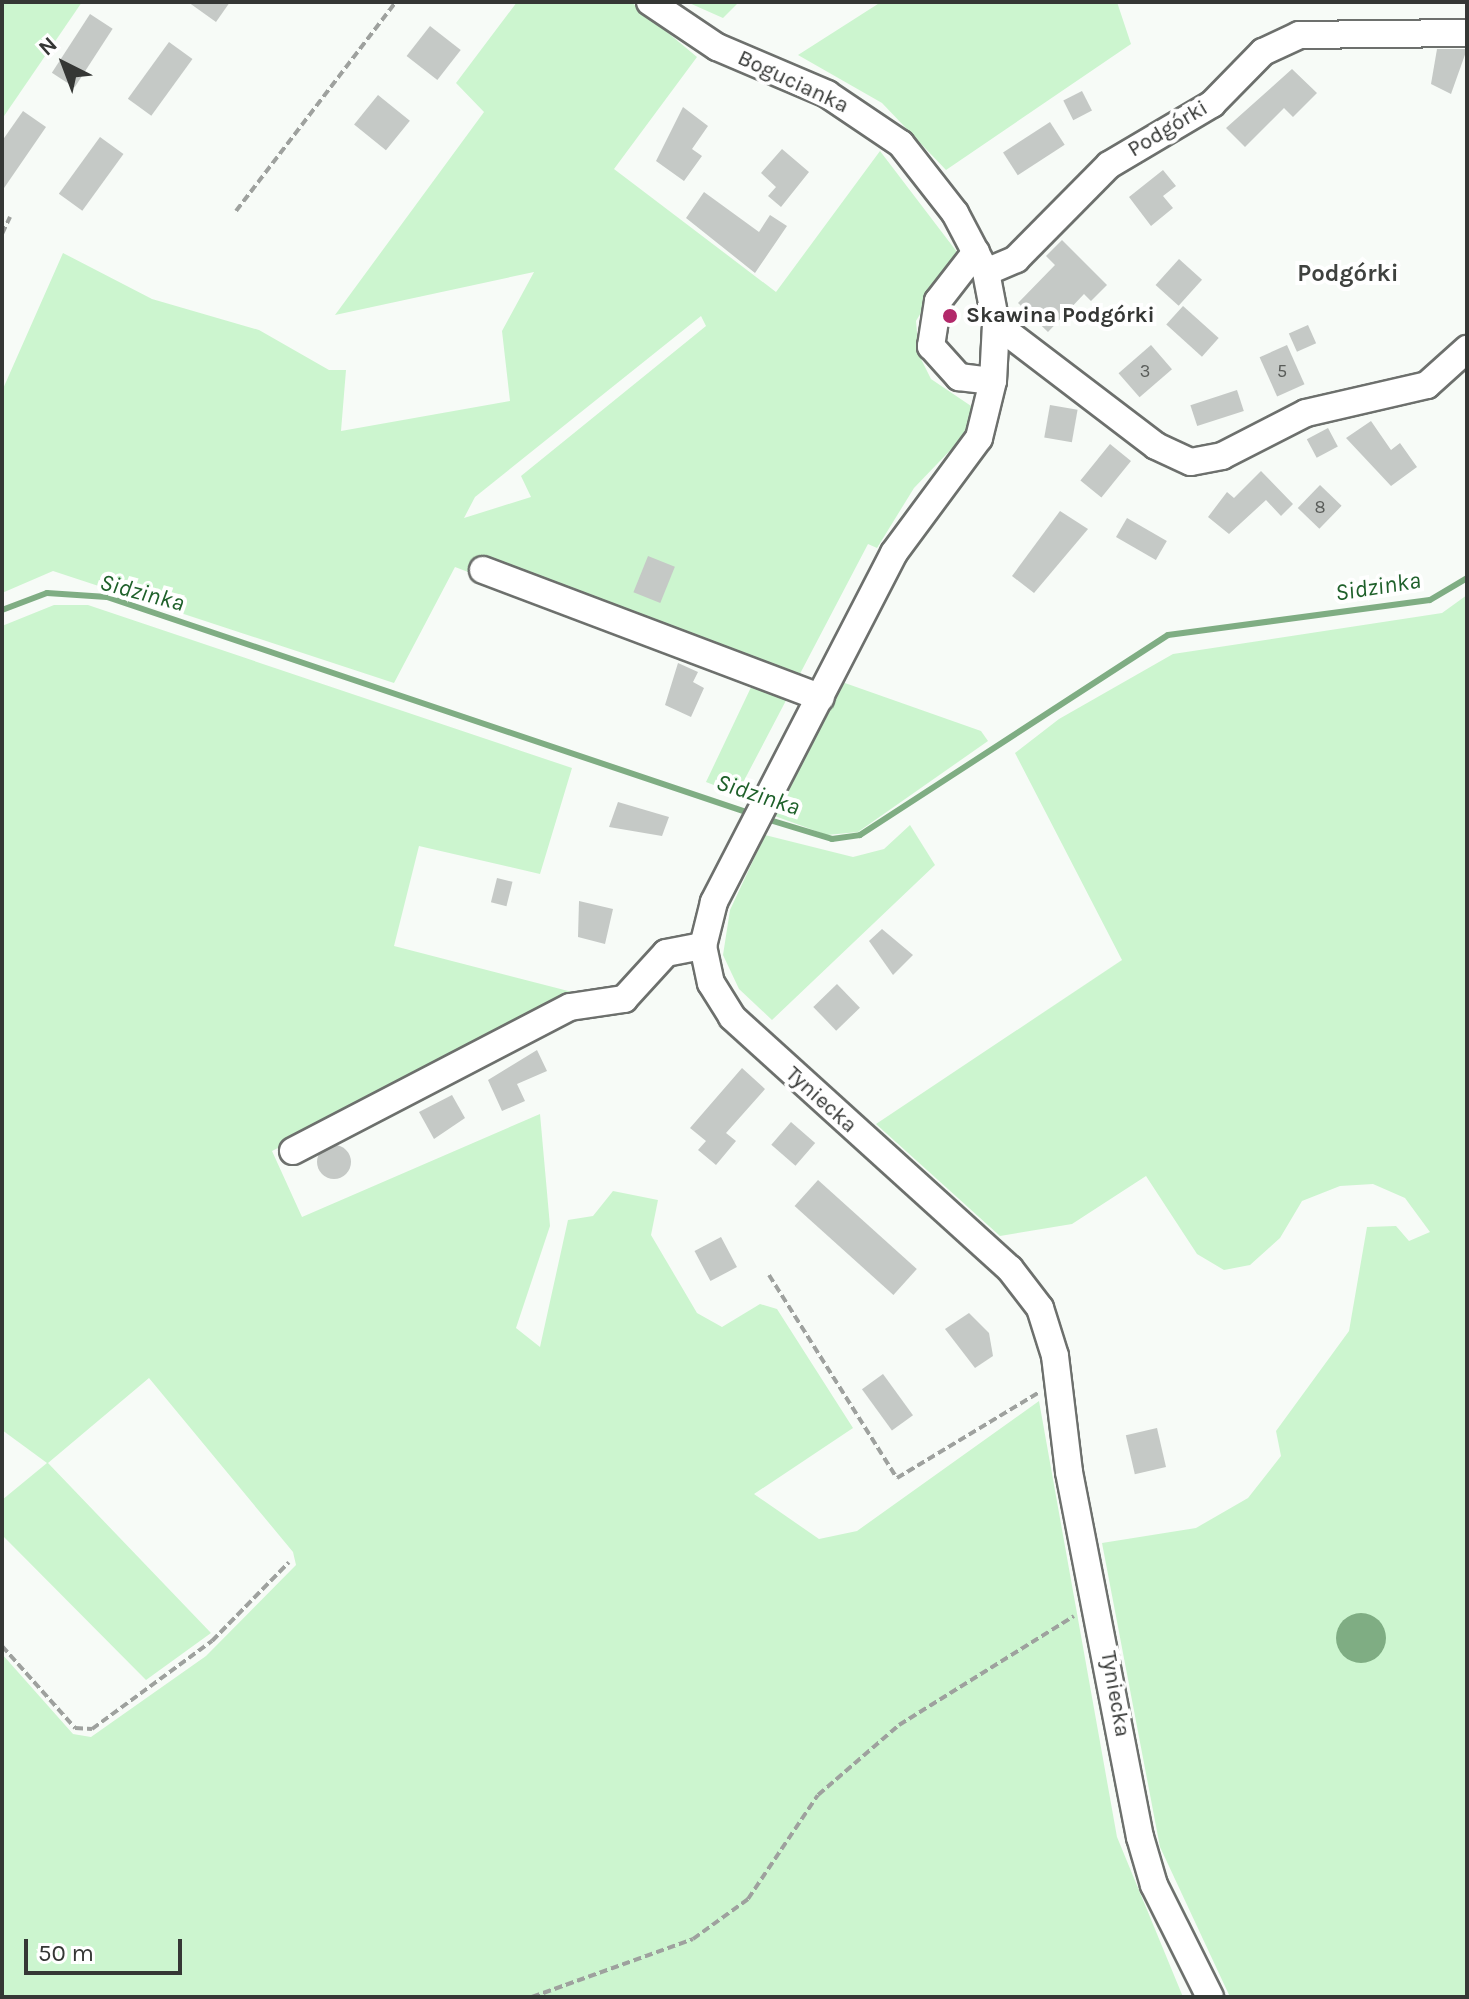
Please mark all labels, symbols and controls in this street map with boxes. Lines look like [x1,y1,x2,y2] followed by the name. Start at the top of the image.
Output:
[24,24,104,104] north arrow
[33,31,63,61] text: N
[733,45,853,119] street label: Bogucianka
[1123,95,1213,163] street label: Podgórki
[1297,260,1399,288] district label: Podgórki
[966,303,1155,329] place label: Skawina Podgórki
[941,307,959,325] marker: Skawina Podgórki
[1140,360,1150,382] house number: 3
[1277,360,1287,382] house number: 5
[1314,496,1326,518] house number: 8
[1333,566,1423,608] water label: Sidzinka
[97,568,187,618] water label: Sidzinka
[712,768,804,822] water label: Sidzinka
[780,1061,862,1139] street label: Tyniecka
[1094,1649,1136,1739] street label: Tyniecka
[28,1923,186,1973] scale bar
[38,1939,94,1967] text: 50 m

